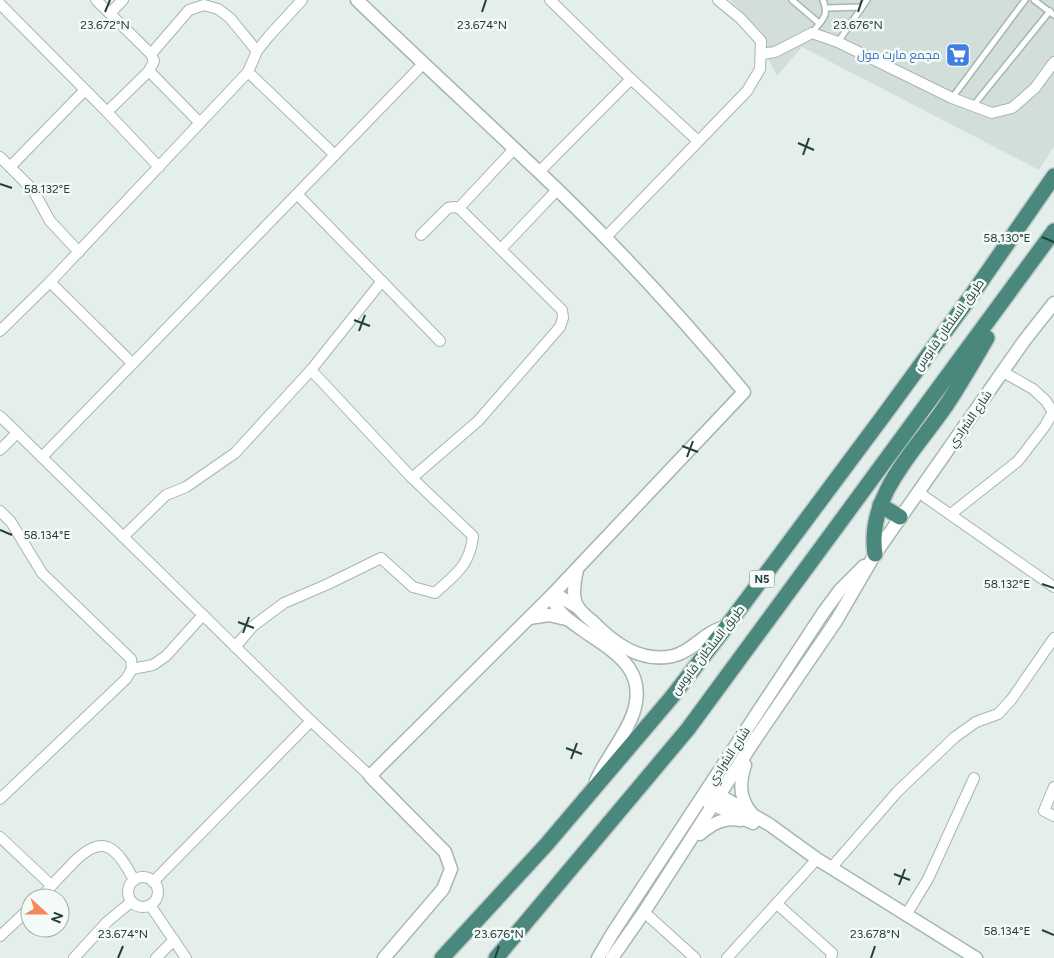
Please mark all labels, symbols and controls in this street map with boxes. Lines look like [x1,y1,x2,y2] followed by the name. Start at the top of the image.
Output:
[80,18,130,32] text: 23.672°N
[457,18,507,32] text: 23.674°N
[833,18,883,32] text: 23.676°N
[945,42,971,68] supermarket icon: مجمع مارت مول
[857,48,940,63] place label: مجمع مارت مول
[24,182,70,196] text: 58.132°E
[983,231,1031,245] text: 58.130°E
[911,276,987,374] street label: طريق السلطان قابوس
[945,388,997,452] street label: شارع الشرادي
[23,528,71,542] text: 58.134°E
[750,570,774,588] road number: N5
[984,577,1030,591] text: 58.132°E
[669,602,747,698] street label: طريق السلطان قابوس
[705,724,755,789] street label: شارع الشرادي
[20,888,70,938] north arrow
[47,909,67,926] text: N
[983,924,1031,938] text: 58.134°E
[98,927,148,941] text: 23.674°N
[474,927,524,941] text: 23.676°N
[850,927,900,941] text: 23.678°N

